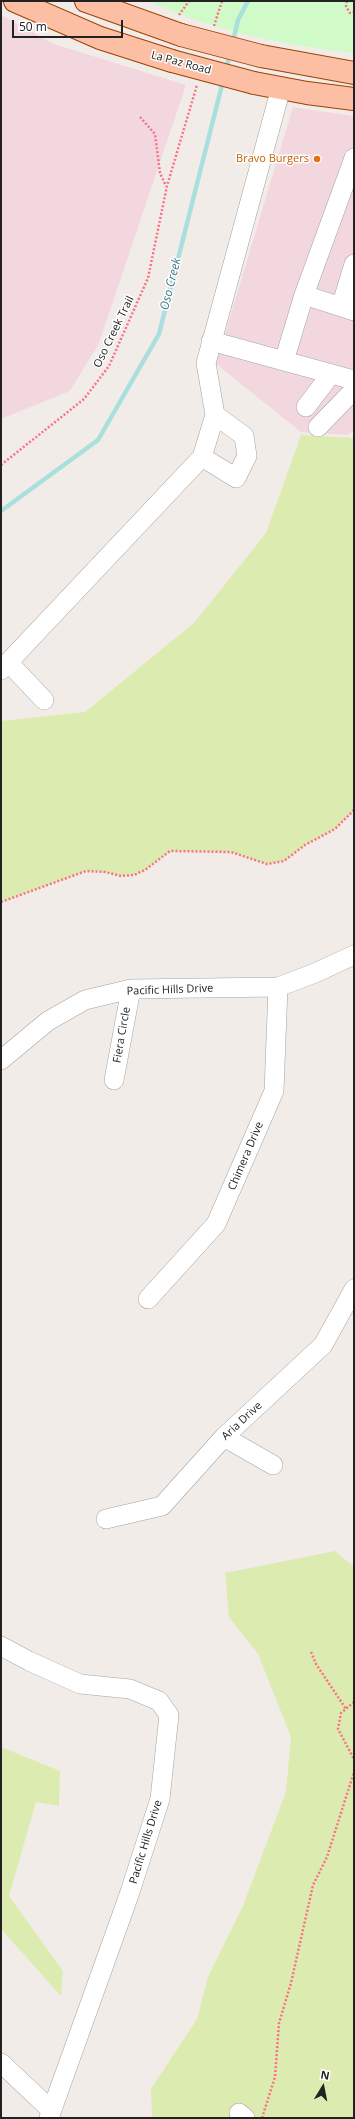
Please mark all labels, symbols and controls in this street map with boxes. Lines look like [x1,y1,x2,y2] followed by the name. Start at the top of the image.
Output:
[14,12,125,38] scale bar
[19,18,47,35] text: 50 m
[149,49,213,77] street label: La Paz Road
[236,152,309,166] place label: Bravo Burgers
[312,154,322,164] marker: Bravo Burgers
[158,256,184,312] water label: Oso Creek
[91,294,137,370] street label: Oso Creek Trail
[126,982,214,998] street label: Pacific Hills Drive
[111,1006,133,1064] street label: Fiera Circle
[226,1120,266,1192] street label: Chimera Drive
[219,1399,265,1443] street label: Aria Drive
[127,1799,165,1885] street label: Pacific Hills Drive
[303,2067,343,2107] north arrow
[319,2067,331,2083] text: N

